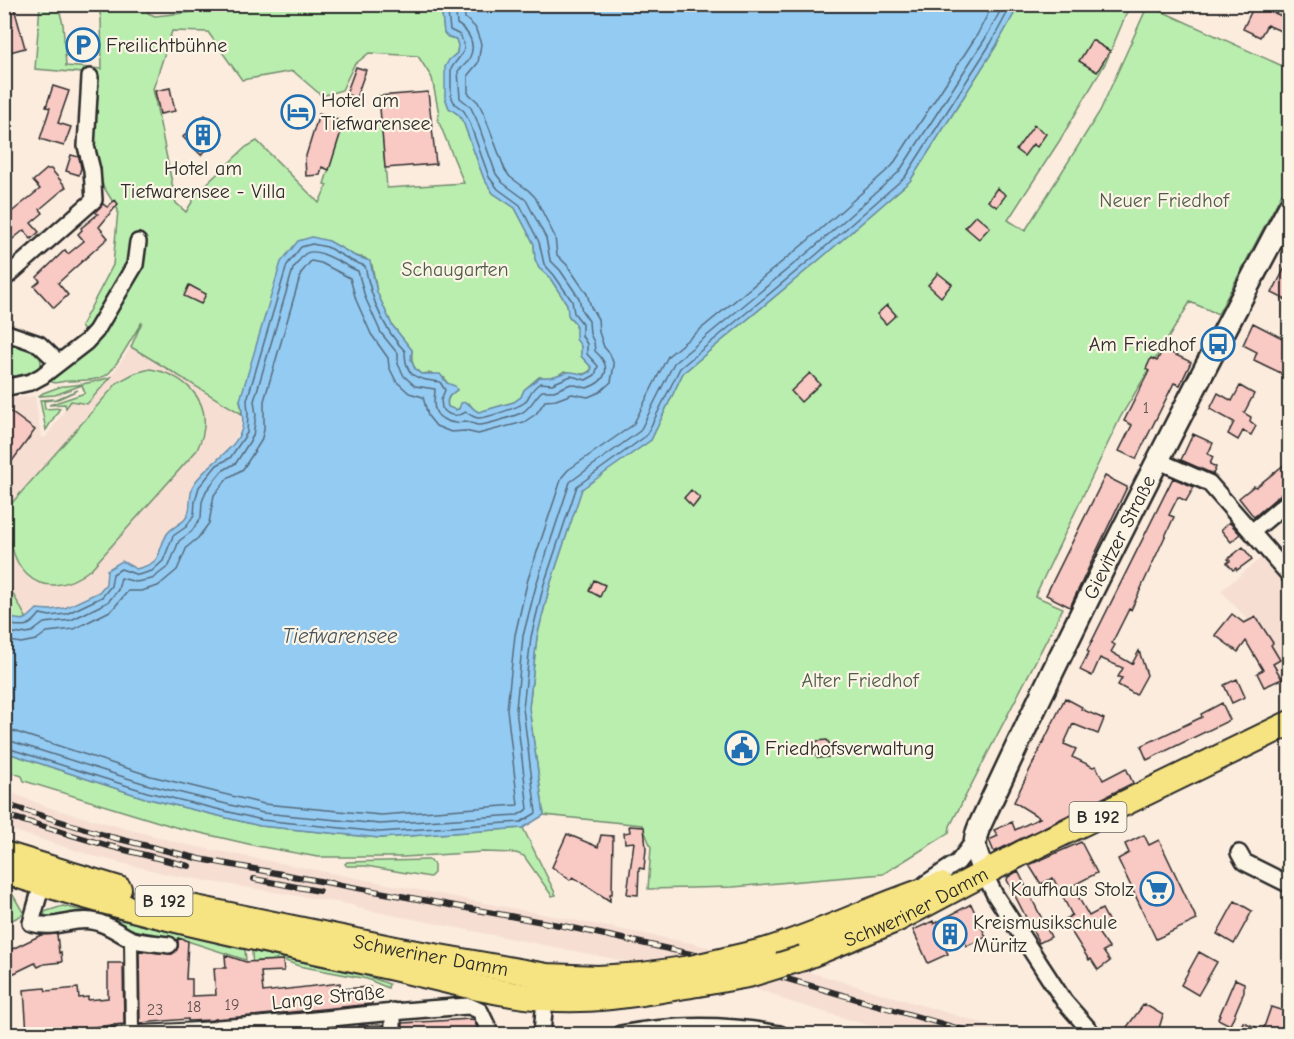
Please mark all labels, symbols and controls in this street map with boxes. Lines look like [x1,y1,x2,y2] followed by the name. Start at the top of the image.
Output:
[65,27,101,63] parking icon: Freilichtbühne
[106,34,227,57] place label: Freilichtbühne
[321,89,430,135] place label: Hotel am Tiefwarensee
[280,94,316,130] hotel icon: Hotel am Tiefwarensee
[185,117,221,153] building icon: Hotel am Tiefwarensee - Villa
[120,157,286,203] place label: Hotel am Tiefwarensee - Villa
[1099,189,1230,212] park label: Neuer Friedhof
[401,258,509,281] park label: Schaugarten
[1200,326,1236,362] bus stop icon: Am Friedhof
[1089,333,1196,356] place label: Am Friedhof
[1143,399,1149,417] house number: 1
[1078,471,1160,603] street label: Gievitzer Straße
[282,624,398,648] water label: Tiefwarensee
[801,669,920,692] park label: Alter Friedhof
[724,730,760,766] public building icon: Friedhofsverwaltung
[765,737,935,760] place label: Friedhofsverwaltung
[1070,802,1126,832] road number: B 192
[841,862,992,951] street label: Schweriner Damm
[1139,871,1175,907] supermarket icon: Kaufhaus Stolz
[1011,878,1134,901] place label: Kaufhaus Stolz
[136,886,192,916] road number: B 192
[973,911,1117,957] place label: Kreismusikschule Müritz
[932,916,968,952] building icon: Kreismusikschule Müritz
[351,929,510,980] street label: Schweriner Damm
[270,980,386,1014] street label: Lange Straße
[225,996,239,1014] house number: 19
[187,998,201,1016] house number: 18
[147,1001,163,1019] house number: 23

